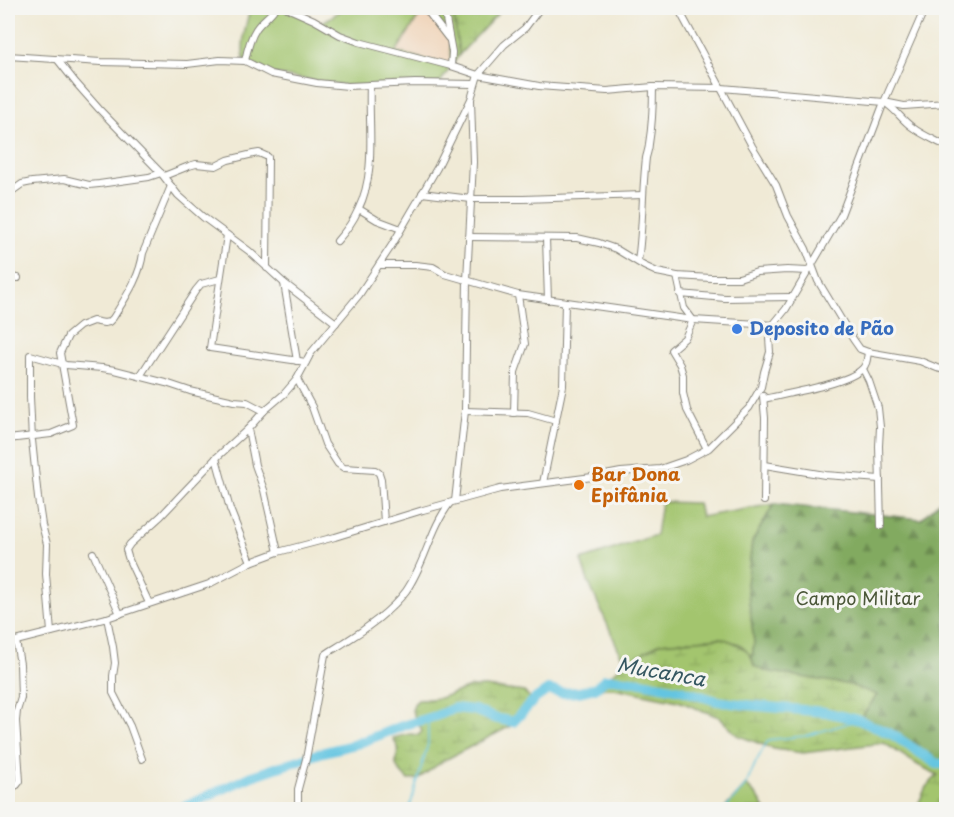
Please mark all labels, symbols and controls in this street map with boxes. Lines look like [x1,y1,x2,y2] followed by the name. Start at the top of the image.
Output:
[749,314,894,341] place label: Deposito de Pão
[730,322,744,336] marker: Deposito de Pão
[591,460,680,508] place label: Bar Dona Epifânia
[572,478,586,492] marker: Bar Dona Epifânia
[796,584,921,611] park label: Campo Militar
[615,649,708,694] water label: Mucanca

